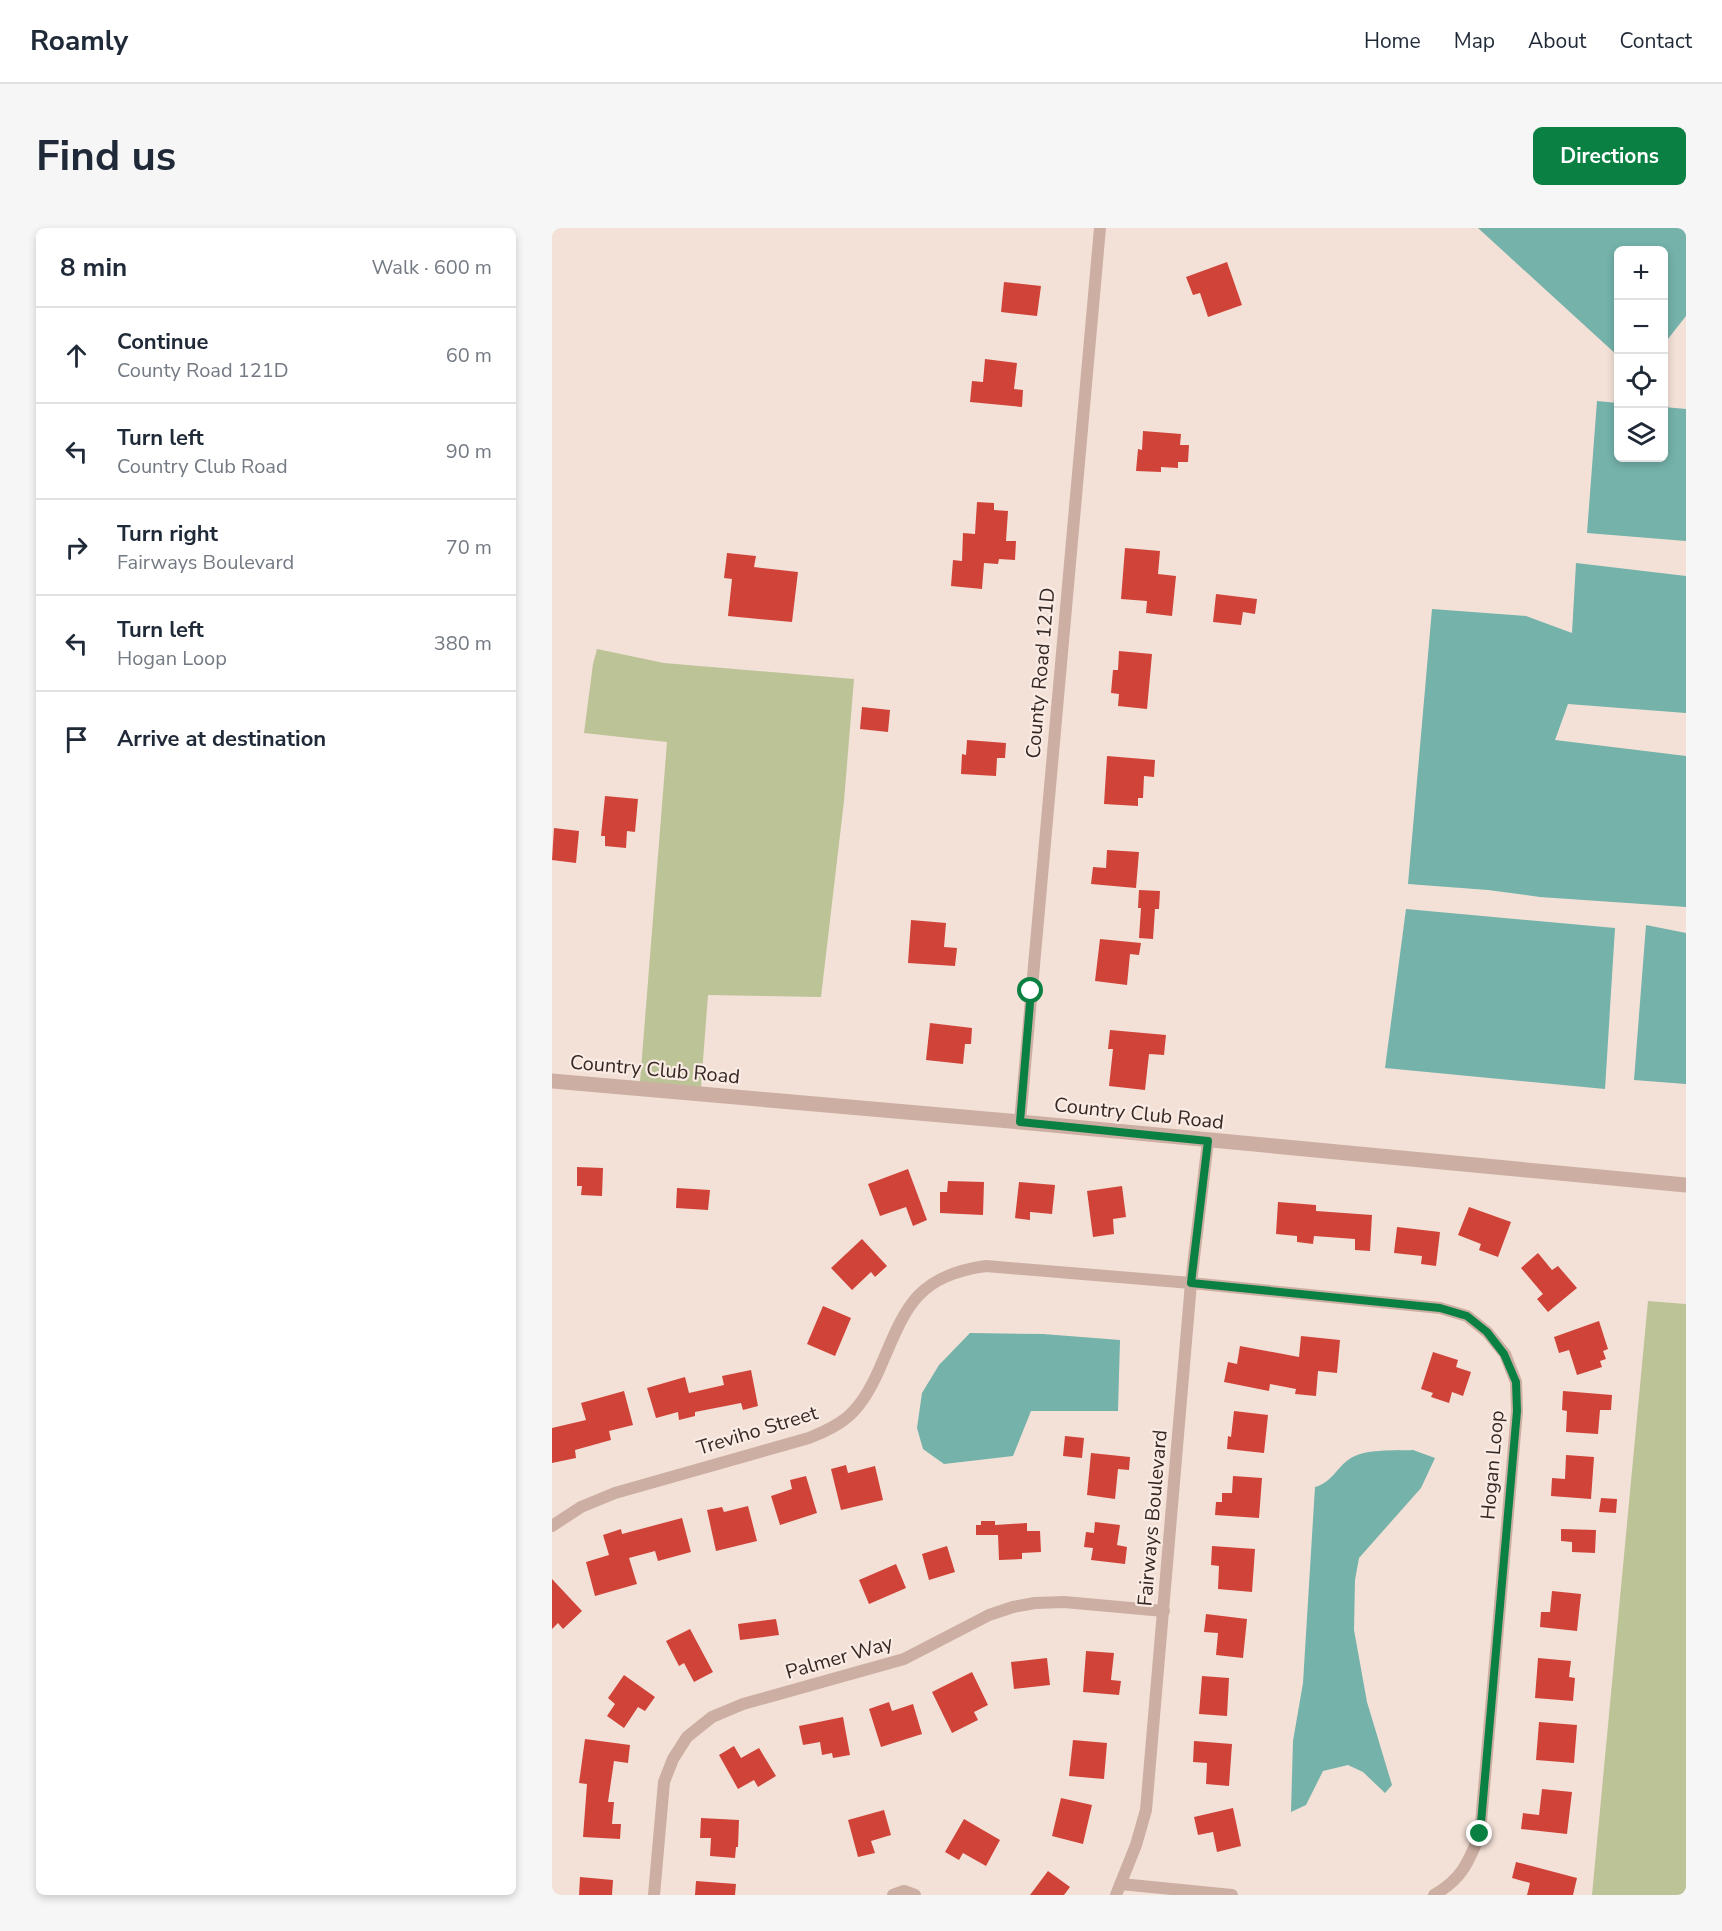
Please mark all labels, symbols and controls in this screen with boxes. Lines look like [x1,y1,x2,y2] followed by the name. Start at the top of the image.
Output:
[30,22,128,60] text: Roamly
[1364,27,1421,55] text: Home
[1454,27,1495,55] text: Map
[1528,27,1586,55] text: About
[1619,27,1692,55] text: Contact
[1533,127,1686,185] button: Directions
[36,128,176,185] text: Find us
[1614,246,1668,462] map controls
[1614,246,1668,300] button: +
[60,250,127,285] text: 8 min
[372,254,492,281] text: Walk · 600 m
[1614,300,1668,354] button: −
[117,327,208,357] text: Continue
[60,339,93,372] icon: ahead
[446,342,492,369] text: 60 m
[1614,354,1668,408] button: locate
[117,357,289,384] text: County Road 121D
[1614,408,1668,462] button: layers
[117,423,204,453] text: Turn left
[60,435,93,468] icon: left
[446,438,492,465] text: 90 m
[117,453,288,480] text: Country Club Road
[117,519,218,549] text: Turn right
[60,531,93,564] icon: right
[446,534,492,561] text: 70 m
[117,549,294,576] text: Fairways Boulevard
[1020,586,1061,760] street label: County Road 121D
[117,615,204,645] text: Turn left
[60,627,93,660] icon: left
[434,630,492,657] text: 380 m
[117,645,227,672] text: Hogan Loop
[60,723,93,756] icon: arrive
[117,724,326,754] text: Arrive at destination
[1017,977,1043,1003] route start
[569,1049,741,1090] street label: Country Club Road
[1053,1091,1225,1136] street label: Country Club Road
[693,1399,822,1462] street label: Treviho Street
[1474,1409,1511,1521] street label: Hogan Loop
[1131,1429,1174,1607] street label: Fairways Boulevard
[782,1629,897,1686] street label: Palmer Way
[1466,1820,1492,1846] route end

